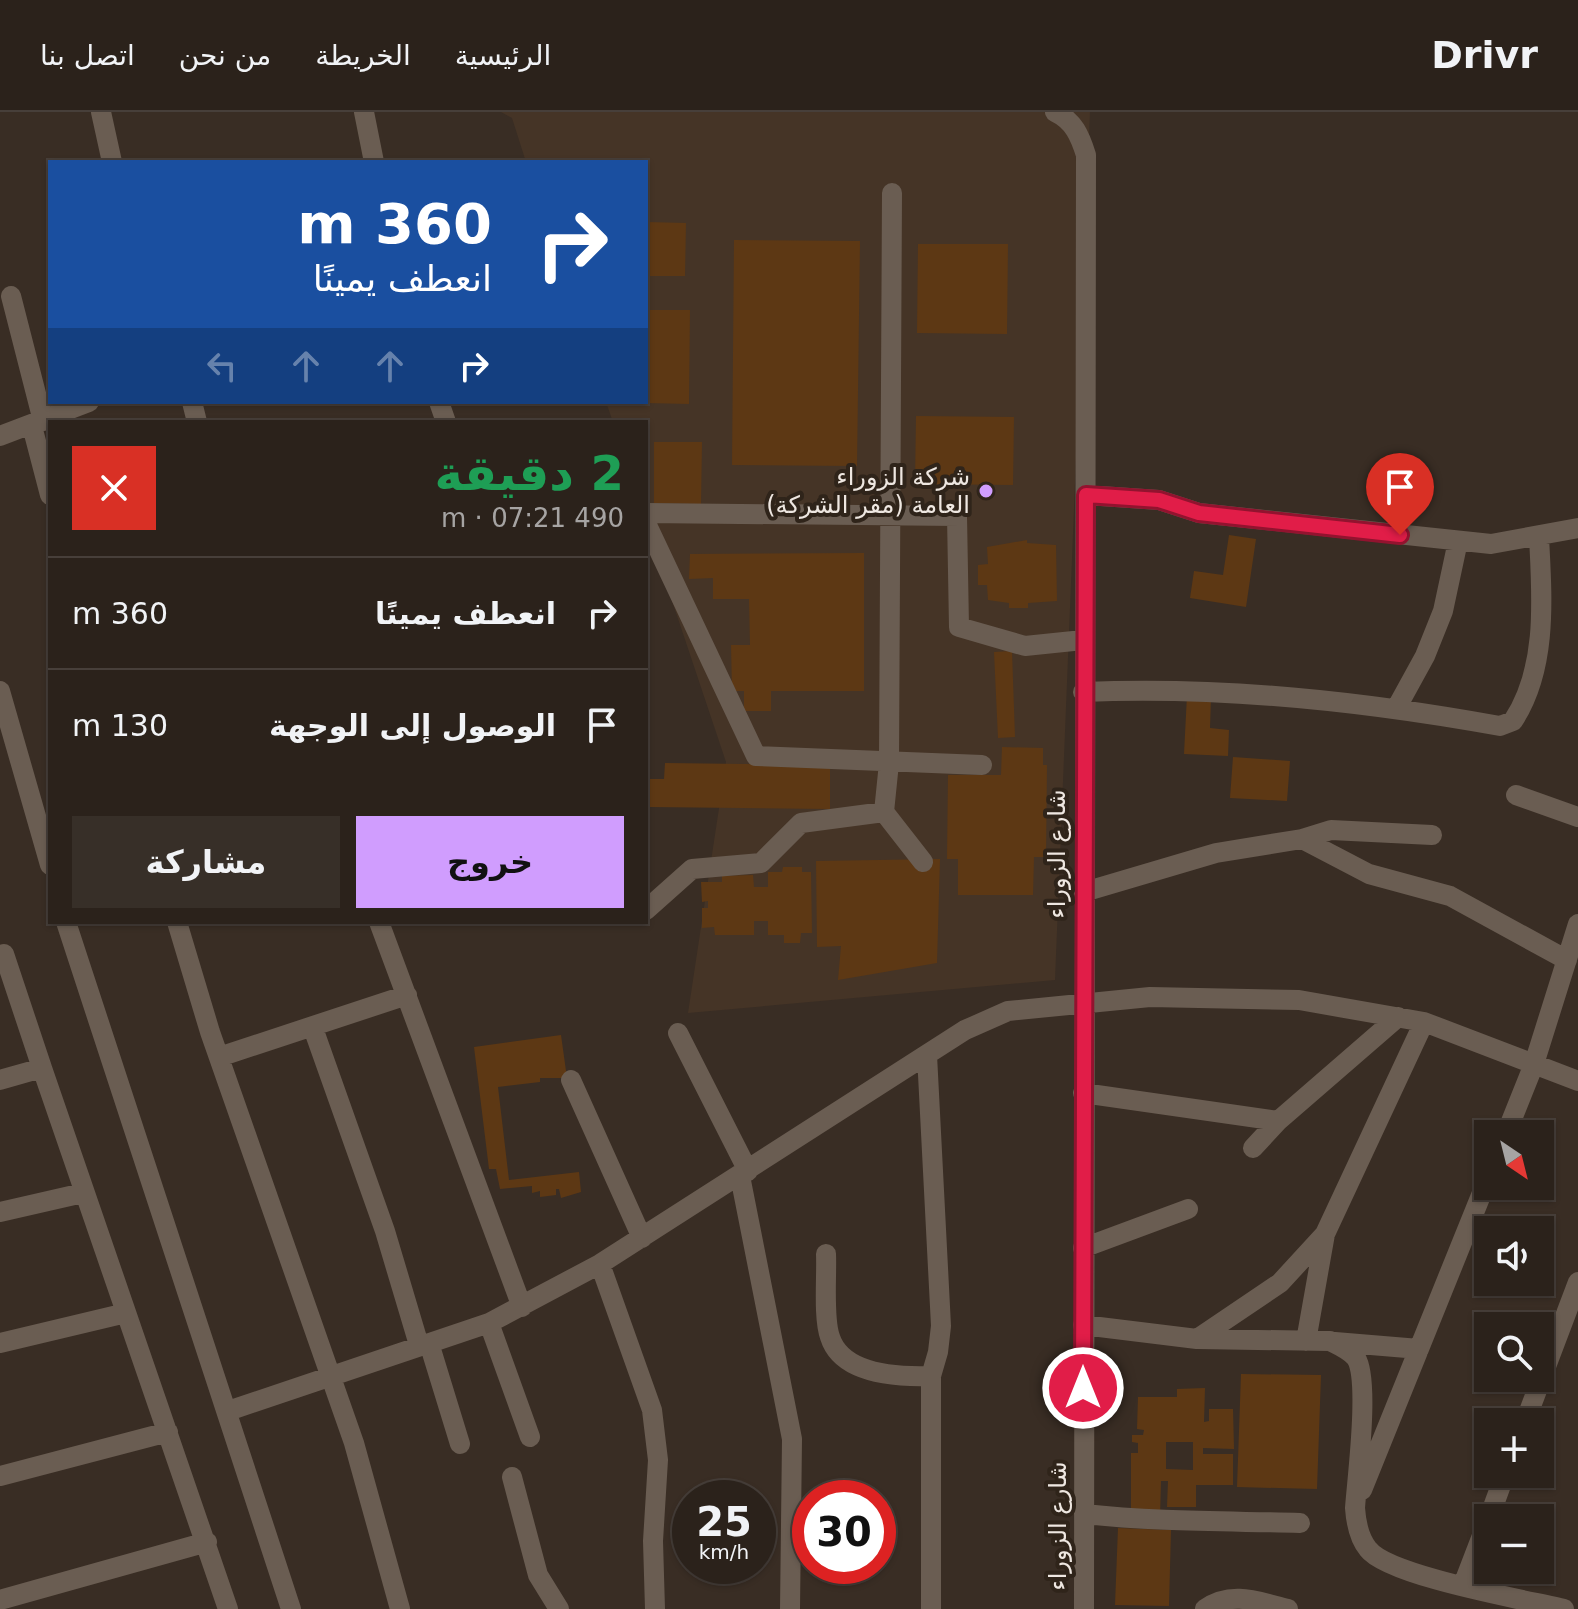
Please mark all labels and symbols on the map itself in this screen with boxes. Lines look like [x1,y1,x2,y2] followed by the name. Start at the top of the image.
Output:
[1366,453,1434,535] pin
[766,463,970,519] place label: شركة الزوراء العامة (مقر الشركة)
[977,482,995,500] marker: شركة الزوراء العامة (مقر الشركة)
[1043,789,1071,919] street label: شارع الزوراء
[1474,1120,1554,1200] north arrow
[1041,1346,1125,1430] position arrow
[1044,1461,1072,1591] street label: شارع الزوراء
[792,1480,896,1584] speed limit sign: 30

